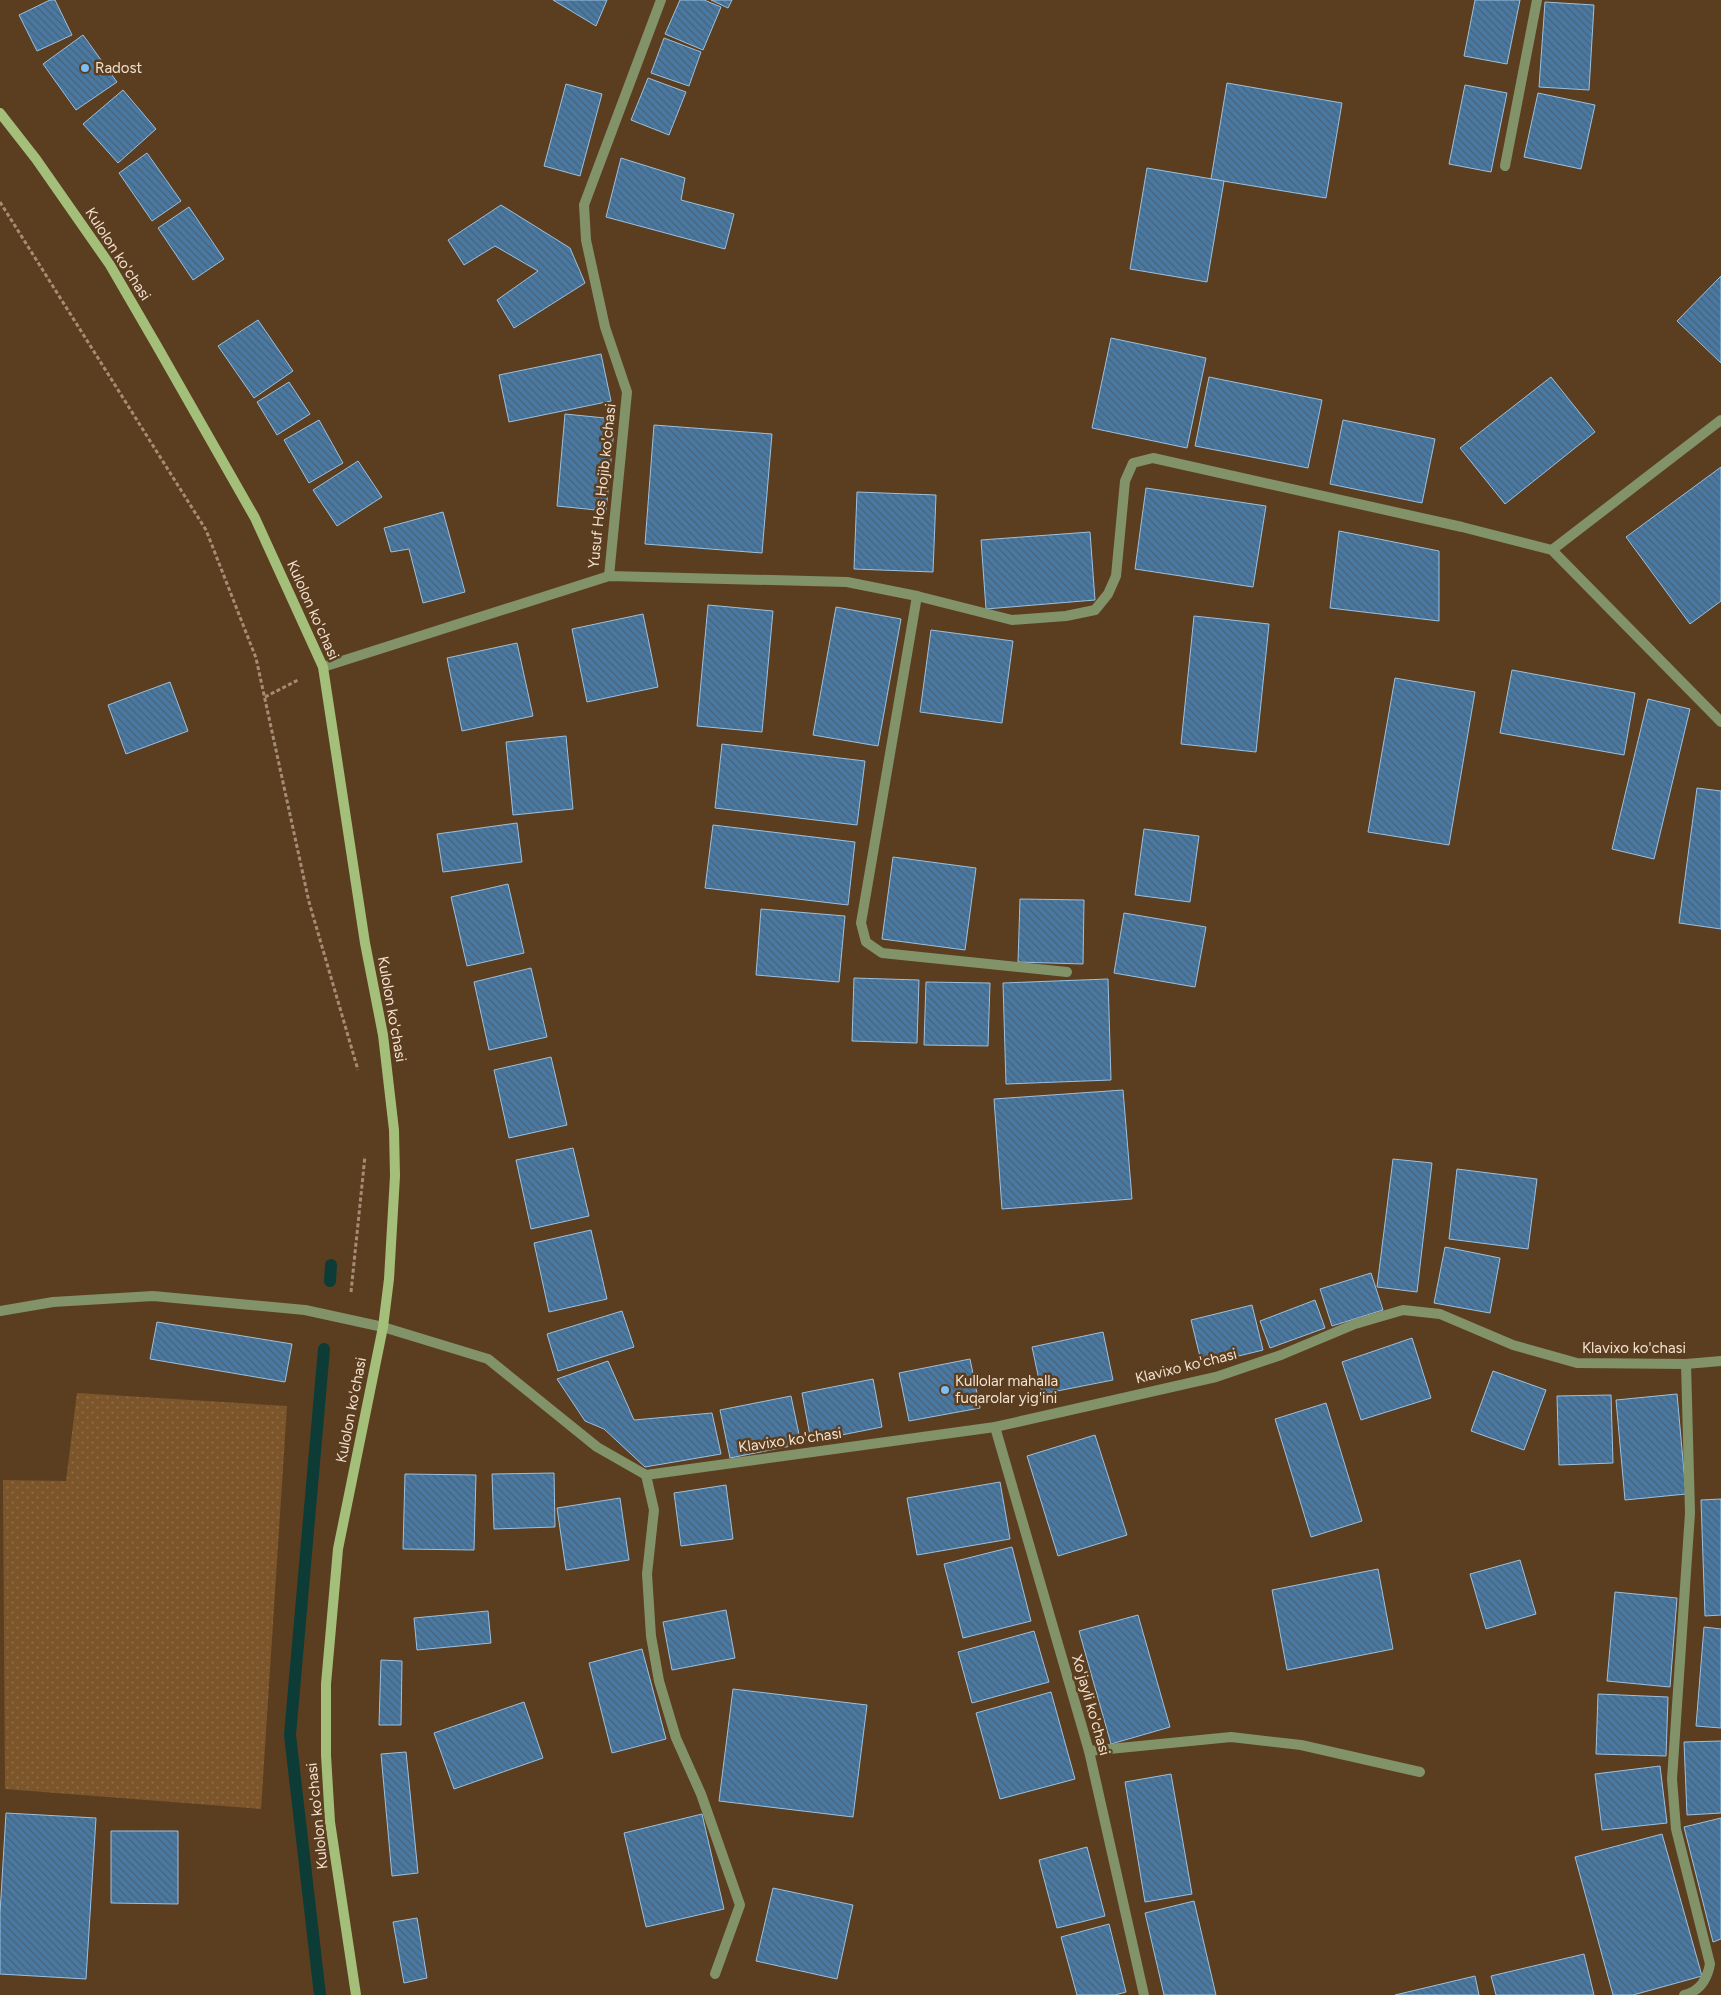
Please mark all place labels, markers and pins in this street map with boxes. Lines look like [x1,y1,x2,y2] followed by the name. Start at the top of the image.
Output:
[95,59,143,77] place label: Radost
[79,62,91,74] marker: Radost
[955,1372,1058,1407] place label: Kullolar mahalla fuqarolar yig'ini
[939,1384,951,1396] marker: Kullolar mahalla fuqarolar yig'ini

